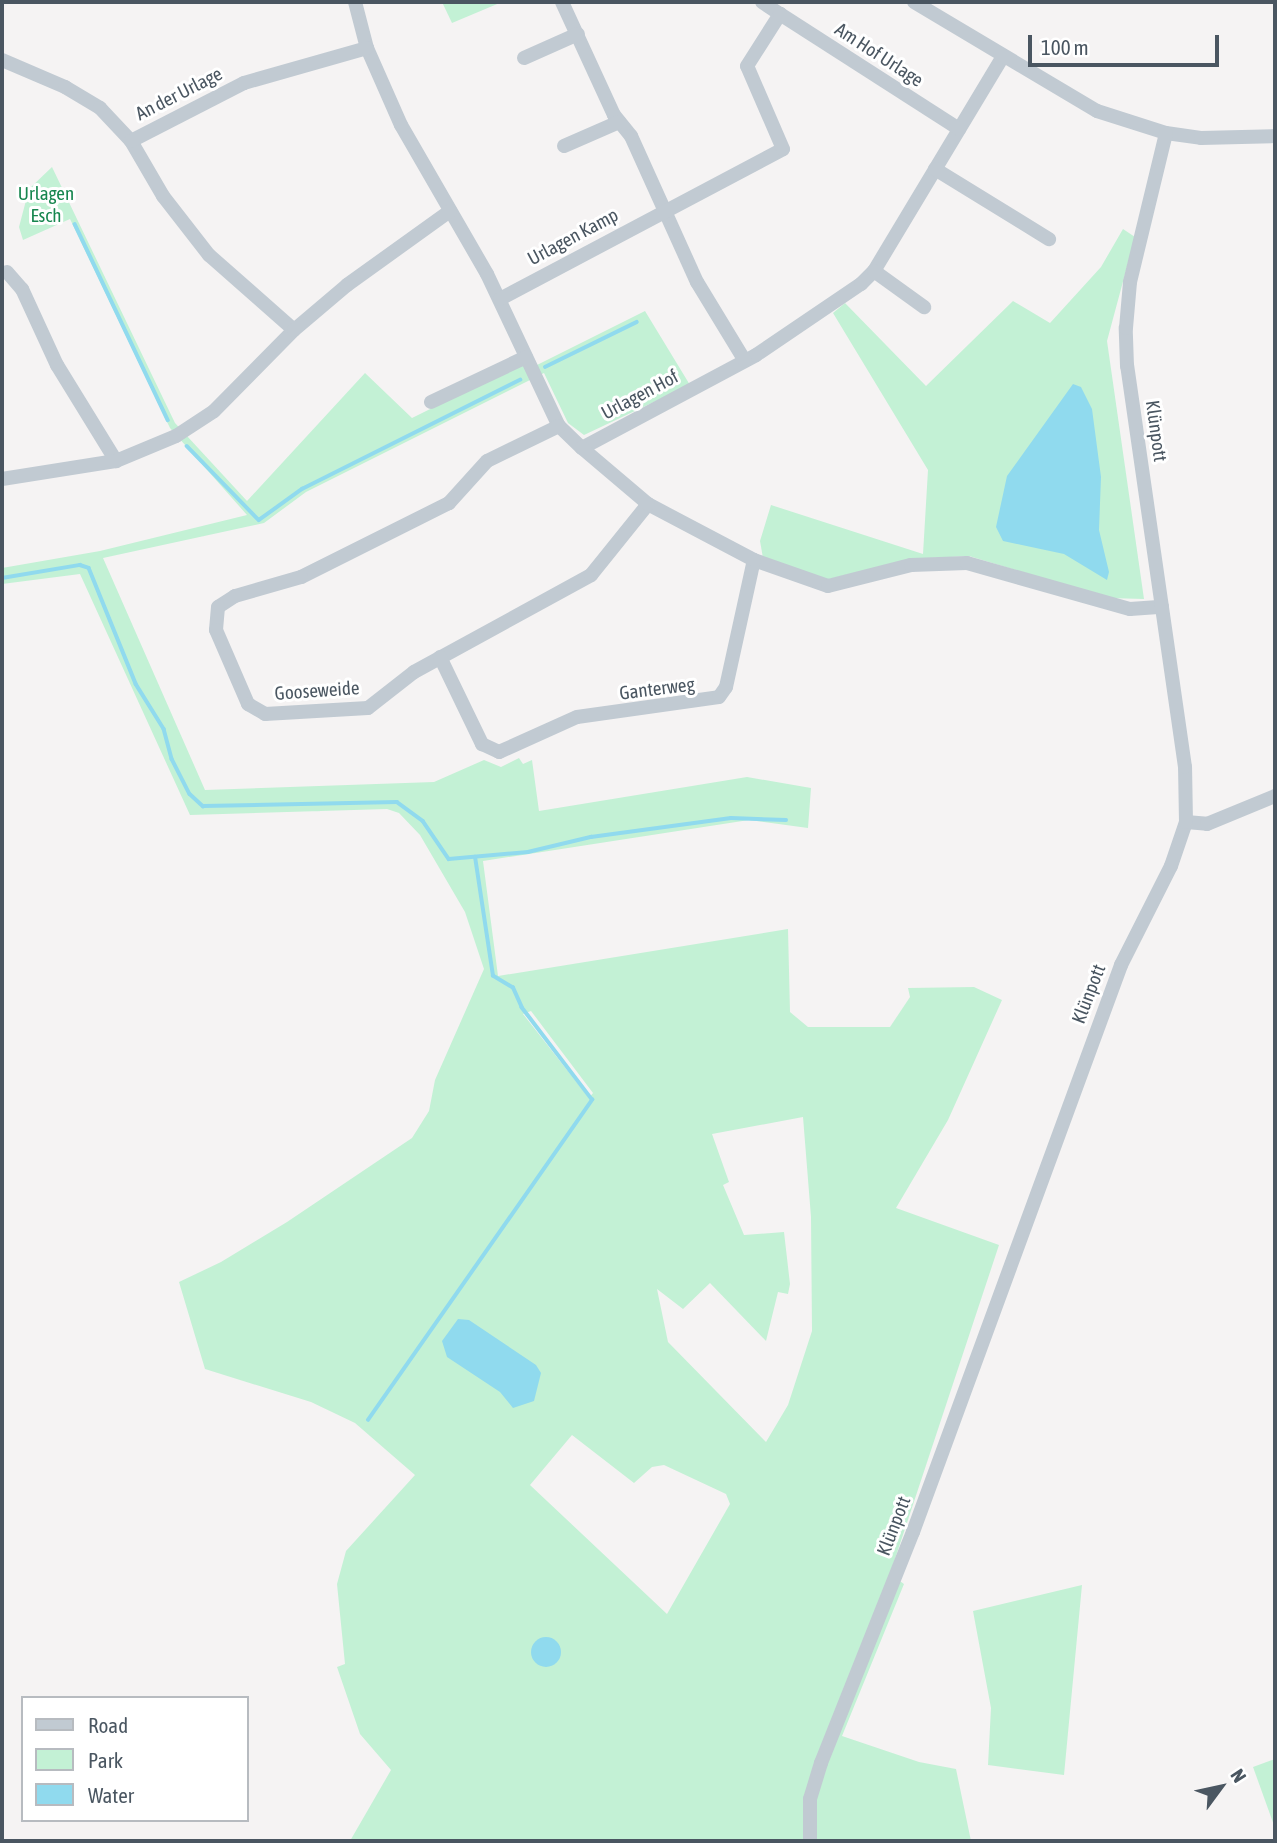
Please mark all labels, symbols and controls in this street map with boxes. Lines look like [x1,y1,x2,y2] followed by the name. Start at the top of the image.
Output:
[831,18,927,92] street label: Am Hof Urlage
[1032,21,1223,65] scale bar
[1041,35,1089,59] text: 100 m
[132,62,226,126] street label: An der Urlage
[18,183,74,227] park label: Urlagen Esch
[524,204,622,270] street label: Urlagen Kamp
[598,365,682,425] street label: Urlagen Hof
[1140,399,1172,463] street label: Klünpott
[618,673,696,705] street label: Ganterweg
[274,677,360,705] street label: Gooseweide
[1067,961,1111,1027] street label: Klünpott
[872,1493,916,1559] street label: Klünpott
[21,1696,248,1822] legend
[88,1713,128,1737] text: Road
[88,1748,123,1772] text: Park
[1186,1752,1256,1822] north arrow
[1226,1765,1251,1786] text: N
[88,1783,134,1807] text: Water

